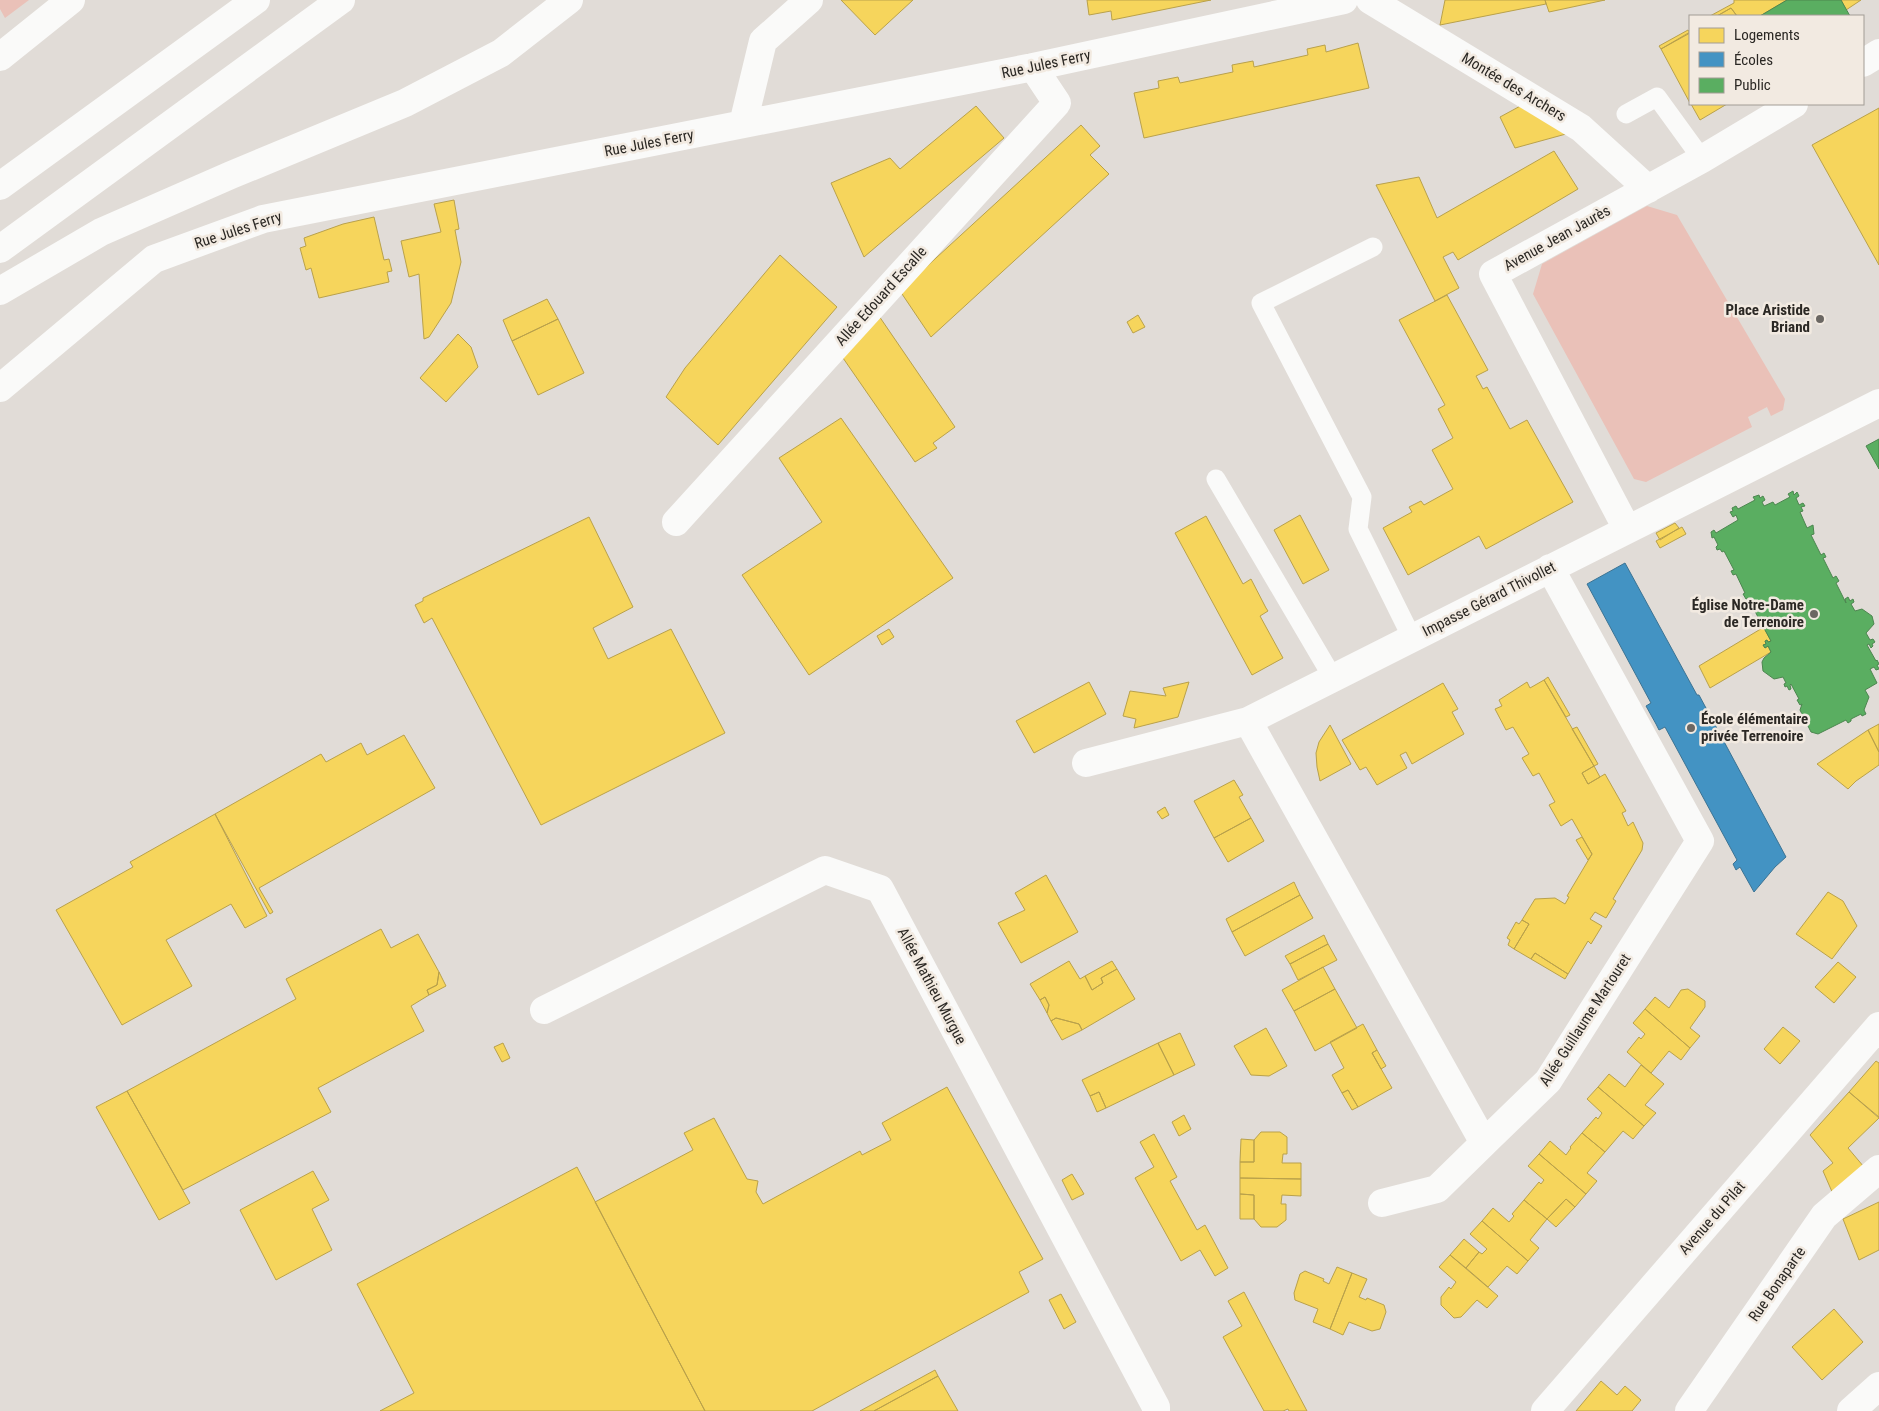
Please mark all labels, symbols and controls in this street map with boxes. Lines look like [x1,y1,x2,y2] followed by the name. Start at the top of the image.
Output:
[1689,15,1864,105] legend
[1734,26,1800,44] text: Logements
[1000,46,1092,82] street label: Rue Jules Ferry
[1459,49,1570,125] street label: Montée des Archers
[1734,51,1773,69] text: Écoles
[1734,76,1771,94] text: Public
[603,126,695,160] street label: Rue Jules Ferry
[1501,201,1613,275] street label: Avenue Jean Jaurès
[192,207,284,253] street label: Rue Jules Ferry
[832,243,930,349] street label: Allée Edouard Escalle
[1726,301,1810,336] place label: Place Aristide Briand
[1814,313,1826,325] marker: Place Aristide Briand
[1419,558,1559,640] street label: Impasse Gérard Thivollet
[1692,596,1804,631] place label: Église Notre-Dame de Terrenoire
[1808,608,1820,620] marker: Église Notre-Dame de Terrenoire
[1701,710,1808,745] place label: École élémentaire privée Terrenoire
[1685,722,1697,734] marker: École élémentaire privée Terrenoire
[894,925,970,1047] street label: Allée Mathieu Murgue
[1535,950,1635,1090] street label: Allée Guillaume Martouret
[1675,1178,1749,1258] street label: Avenue du Pilat
[1745,1243,1809,1325] street label: Rue Bonaparte

